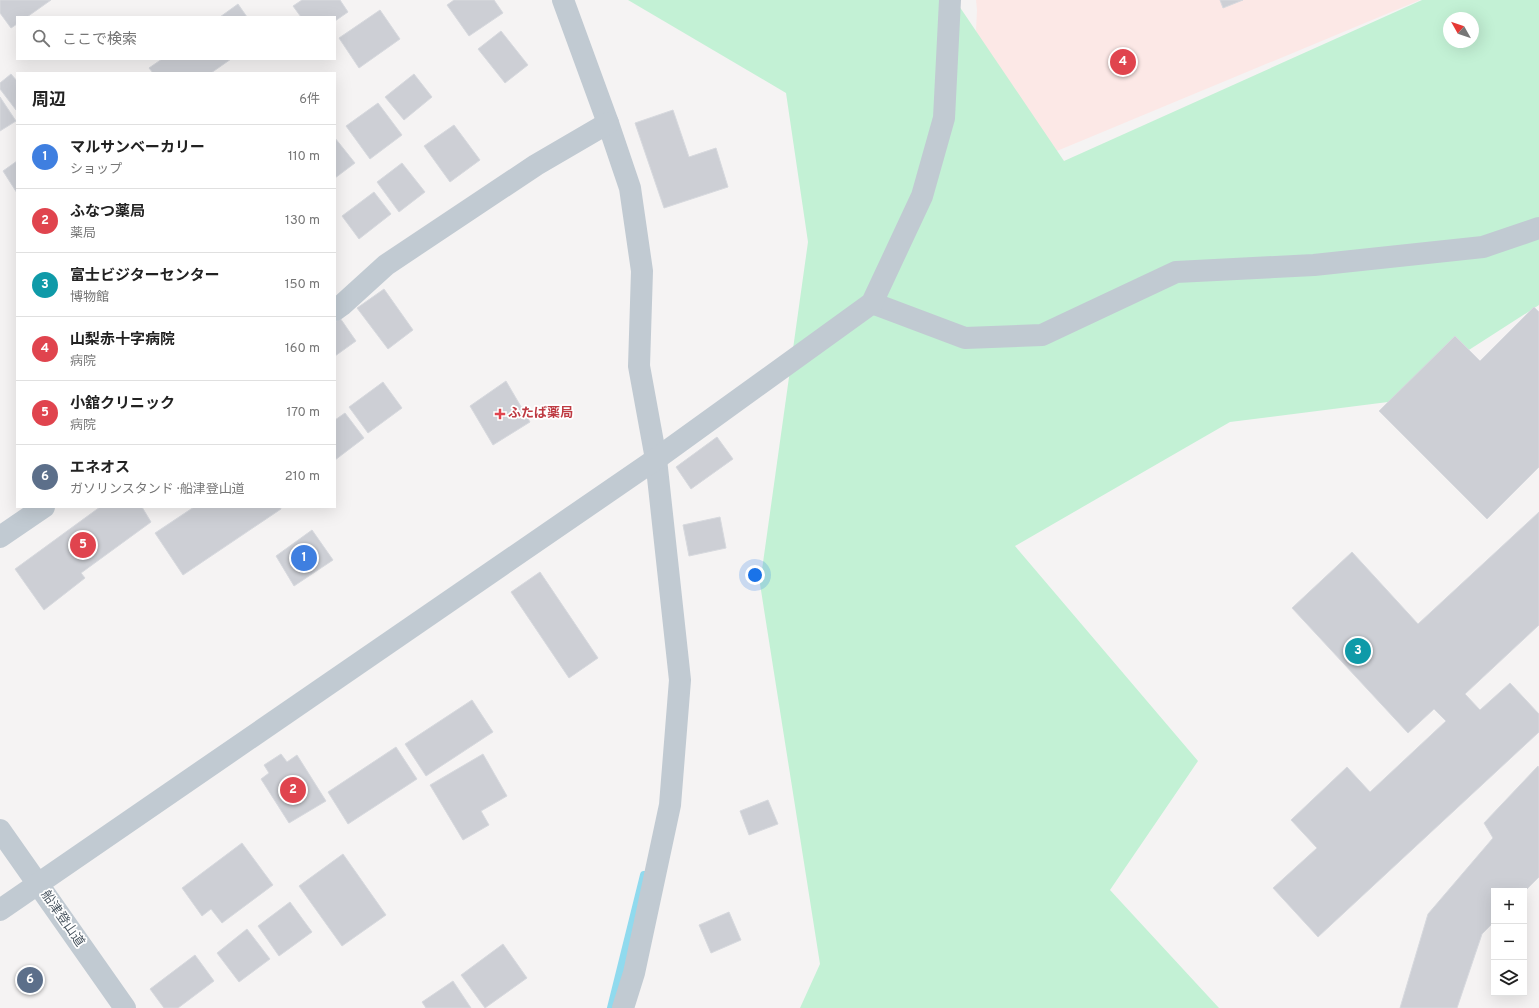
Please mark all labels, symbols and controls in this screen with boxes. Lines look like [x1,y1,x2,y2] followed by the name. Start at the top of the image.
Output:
[1443,12,1479,48] north arrow
[16,16,336,60] search box
[30,27,52,49] icon: search
[62,31,137,50] text: ここで検索
[1110,47,1136,77] pin: 4
[32,90,66,112] text: 周辺
[299,92,320,108] text: 6件
[70,139,205,158] text: マルサンベーカリー
[42,149,48,165] text: 1
[288,149,320,165] text: 110 m
[70,162,122,178] text: ショップ
[70,203,145,222] text: ふなつ薬局
[41,213,49,229] text: 2
[285,213,320,229] text: 130 m
[70,226,96,242] text: 薬局
[70,267,220,286] text: 富士ビジターセンター
[41,277,49,293] text: 3
[285,277,320,293] text: 150 m
[70,290,109,306] text: 博物館
[70,331,175,350] text: 山梨赤十字病院
[41,341,49,357] text: 4
[285,341,320,357] text: 160 m
[70,354,96,370] text: 病院
[70,395,175,414] text: 小舘クリニック
[41,405,49,421] text: 5
[286,405,320,421] text: 170 m
[508,405,573,422] place label: ふたば薬局
[495,409,505,419] marker: ふたば薬局
[70,418,96,434] text: 病院
[70,459,130,478] text: エネオス
[41,469,49,485] text: 6
[285,469,320,485] text: 210 m
[70,482,245,498] text: ガソリンスタンド · 船津登山道
[70,530,96,560] pin: 5
[291,543,317,573] pin: 1
[745,565,765,585] your location
[1345,636,1371,666] pin: 3
[280,775,306,805] pin: 2
[37,888,87,950] street label: 船津登山道
[1491,888,1527,996] map controls
[1491,888,1527,924] button: +
[1491,924,1527,960] button: −
[1491,960,1527,996] button: layers
[17,965,43,995] pin: 6

